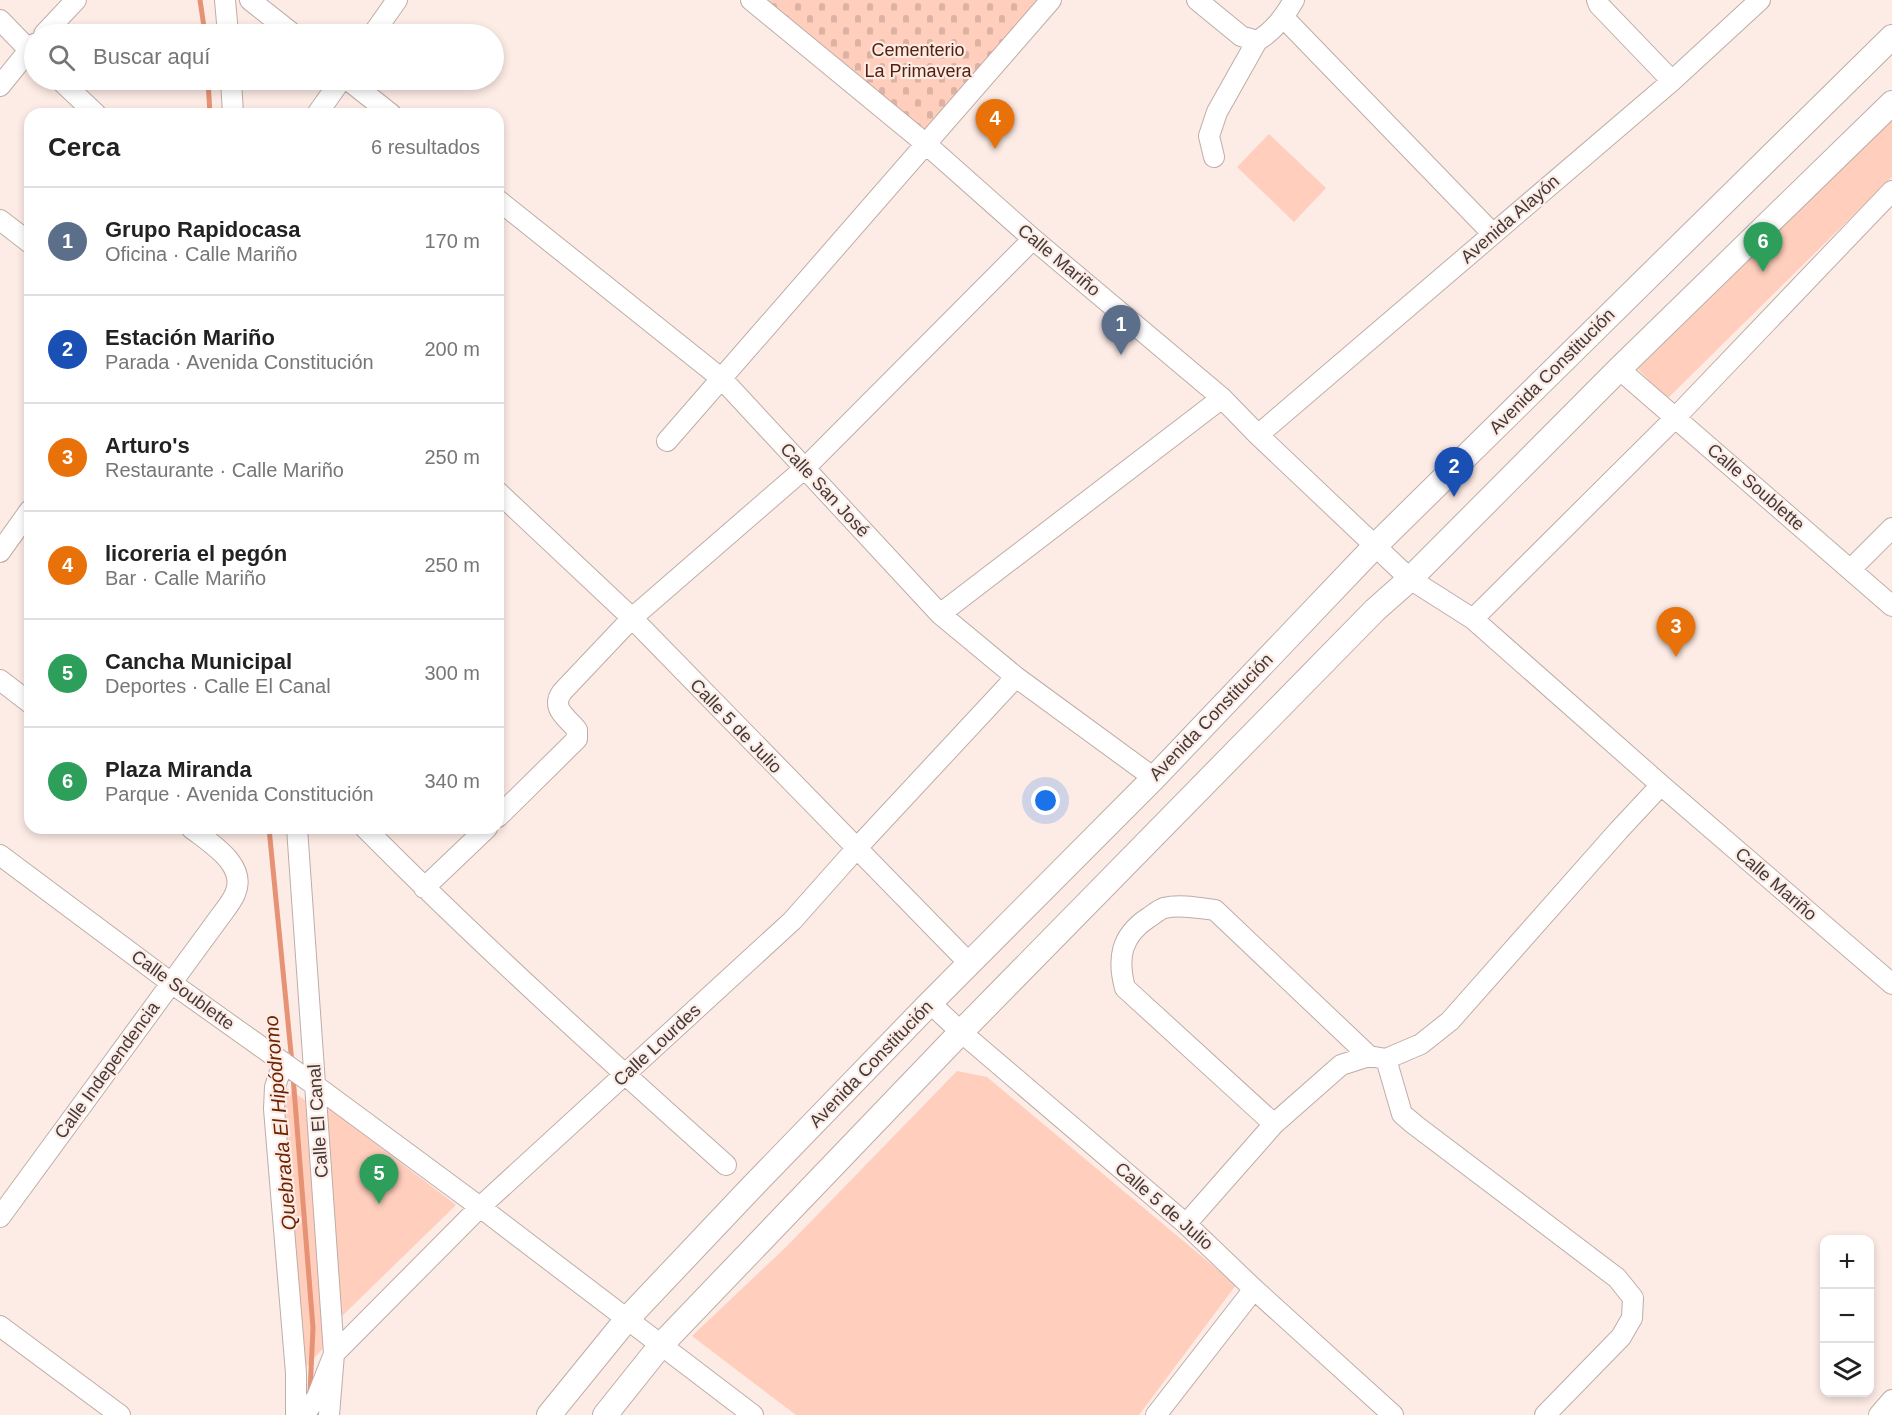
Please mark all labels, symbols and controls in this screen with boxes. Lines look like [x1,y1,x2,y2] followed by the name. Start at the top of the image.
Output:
[24,24,504,90] search box
[864,40,973,81] park label: Cementerio La Primavera
[45,41,78,74] icon: search
[93,44,210,69] text: Buscar aquí
[976,100,1014,149] pin: 4
[48,132,120,162] text: Cerca
[371,136,480,158] text: 6 resultados
[1457,171,1563,267] street label: Avenida Alayón
[105,217,301,242] text: Grupo Rapidocasa
[1014,220,1104,300] street label: Calle Mariño
[1744,222,1782,272] pin: 6
[62,230,73,252] text: 1
[424,230,480,252] text: 170 m
[105,243,297,265] text: Oficina · Calle Mariño
[1485,304,1619,438] street label: Avenida Constitución
[1102,306,1140,355] pin: 1
[105,325,275,350] text: Estación Mariño
[62,338,73,360] text: 2
[424,338,480,360] text: 200 m
[105,351,374,373] text: Parada · Avenida Constitución
[105,433,190,458] text: Arturo's
[776,439,874,541] street label: Calle San José
[1703,439,1809,535] street label: Calle Soublette
[62,446,73,468] text: 3
[424,446,480,468] text: 250 m
[1434,448,1474,497] pin: 2
[105,459,344,481] text: Restaurante · Calle Mariño
[105,541,287,566] text: licoreria el pegón
[62,554,73,576] text: 4
[424,554,480,576] text: 250 m
[105,567,266,589] text: Bar · Calle Mariño
[1656,608,1696,657] pin: 3
[105,649,292,674] text: Cancha Municipal
[1145,649,1277,785] street label: Avenida Constitución
[62,662,73,684] text: 5
[424,662,480,684] text: 300 m
[105,675,331,697] text: Deportes · Calle El Canal
[686,675,786,777] street label: Calle 5 de Julio
[105,757,252,782] text: Plaza Miranda
[62,770,73,792] text: 6
[424,770,480,792] text: 340 m
[105,783,374,805] text: Parque · Avenida Constitución
[1031,786,1060,815] your location
[1731,843,1821,925] street label: Calle Mariño
[128,946,238,1034] street label: Calle Soublette
[805,996,937,1132] street label: Avenida Constitución
[51,997,164,1142] street label: Calle Independencia
[610,1000,704,1090] street label: Calle Lourdes
[260,1015,300,1231] water label: Quebrada El Hipódromo
[304,1063,332,1179] street label: Calle El Canal
[360,1154,398,1204] pin: 5
[1111,1158,1217,1254] street label: Calle 5 de Julio
[1820,1235,1874,1397] map controls
[1820,1235,1874,1289] button: +
[1820,1289,1874,1343] button: −
[1820,1343,1874,1397] button: layers

